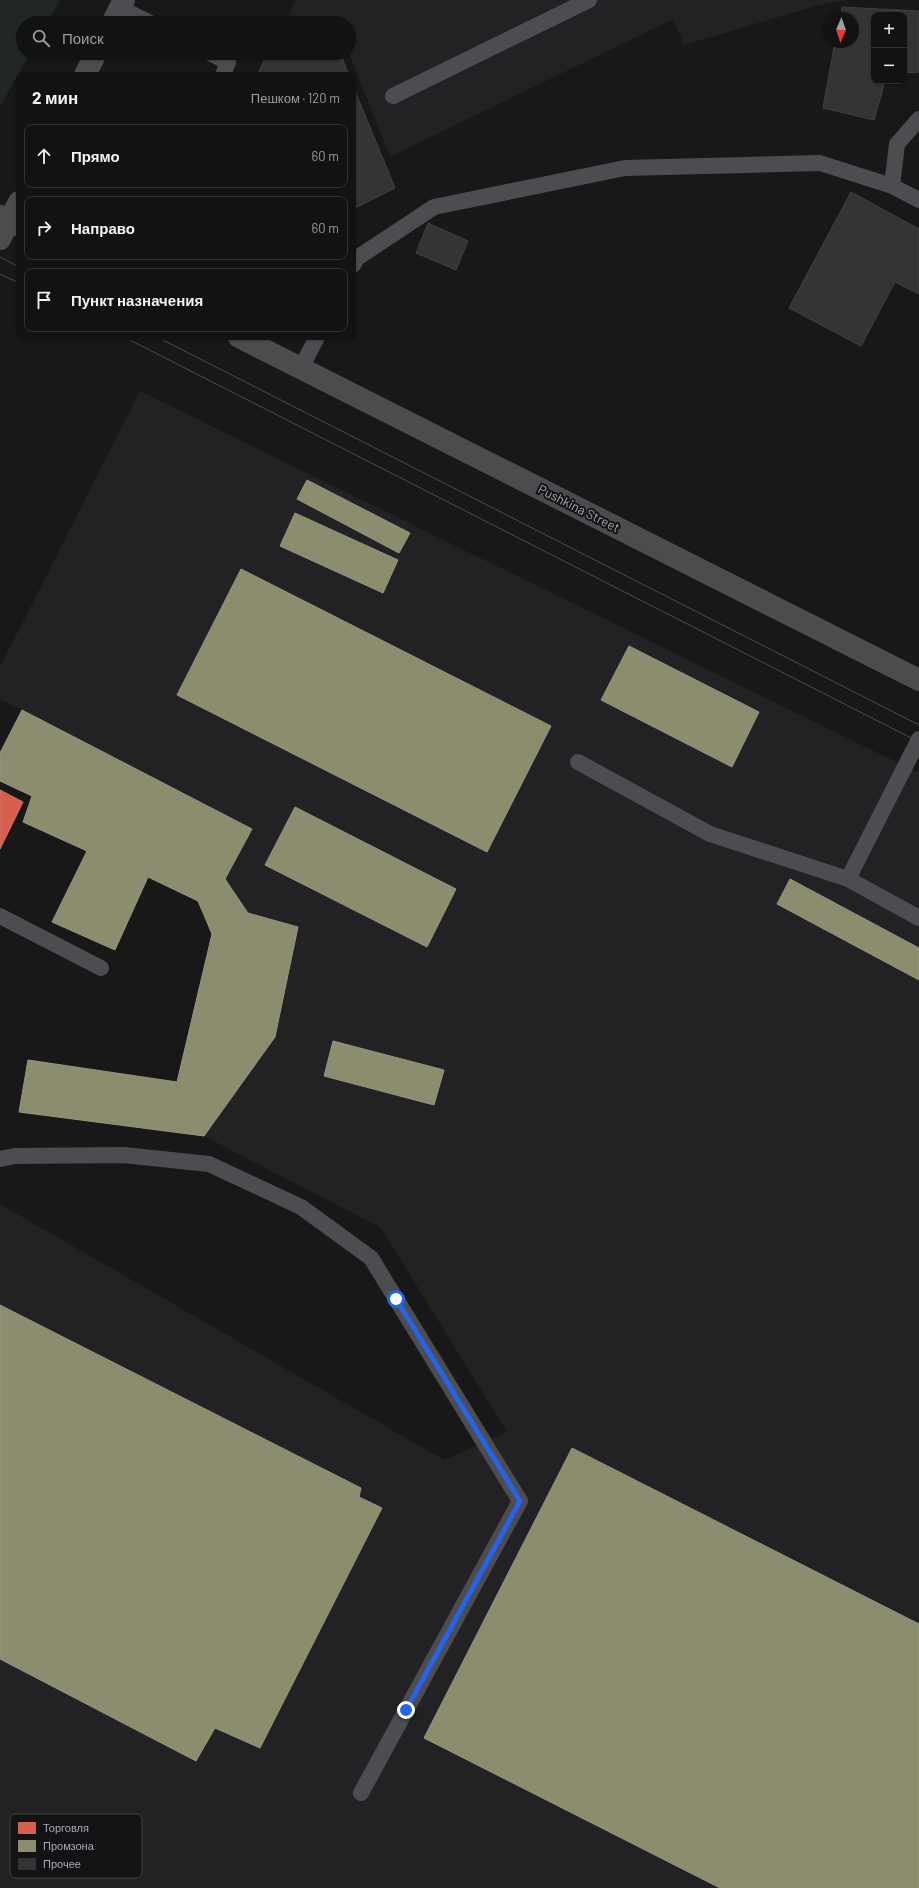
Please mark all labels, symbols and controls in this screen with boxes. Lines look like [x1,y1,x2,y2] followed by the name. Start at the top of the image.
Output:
[823,12,859,48] north arrow
[871,12,907,84] map controls
[871,12,907,48] button: +
[16,16,356,60] search box
[30,27,52,49] icon: search
[62,29,104,47] text: Поиск
[871,48,907,84] button: −
[32,87,78,107] text: 2 мин
[251,90,340,106] text: Пешком · 120 m
[33,145,55,167] icon: ahead
[71,147,120,165] text: Прямо
[312,148,339,164] text: 60 m
[33,217,55,239] icon: right
[71,219,135,237] text: Направо
[312,220,339,236] text: 60 m
[33,289,55,311] icon: arrive
[71,291,203,309] text: Пункт назначения
[536,481,622,535] street label: Pushkina Street
[387,1290,405,1308] route start
[397,1701,415,1719] route end
[10,1814,142,1878] legend
[43,1821,89,1834] text: Торговля
[43,1839,95,1852] text: Промзона
[43,1857,81,1870] text: Прочее

